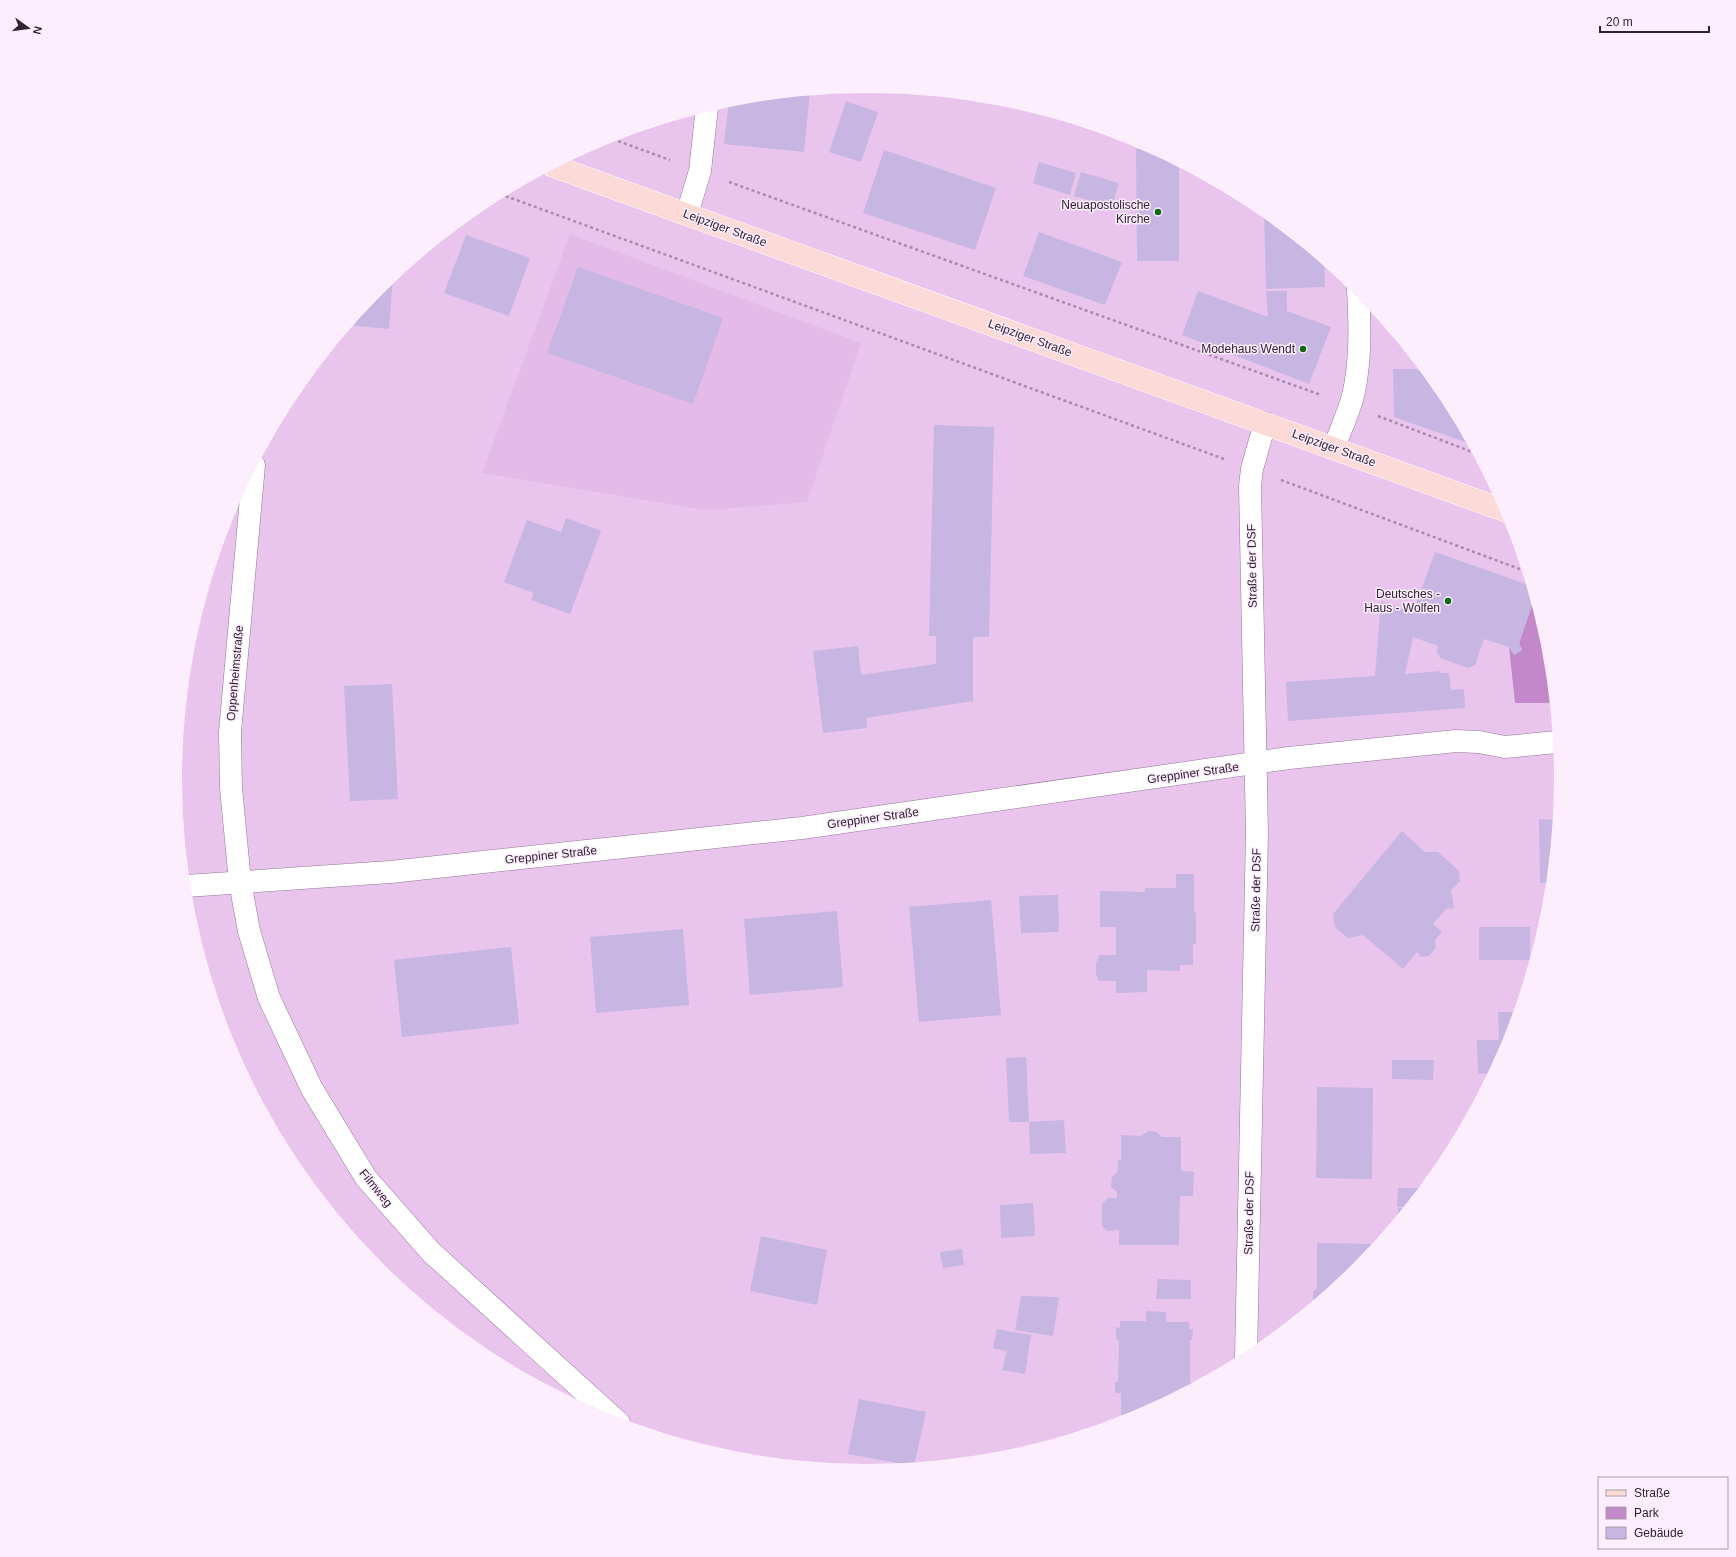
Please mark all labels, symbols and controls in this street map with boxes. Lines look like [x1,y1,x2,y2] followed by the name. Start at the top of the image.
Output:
[8,8,48,48] north arrow
[1600,8,1709,34] scale bar
[1606,15,1633,29] text: 20 m
[31,25,44,36] text: N
[1061,198,1150,226] place label: Neuapostolische Kirche
[681,206,769,250] street label: Leipziger Straße
[1153,207,1163,217] marker: Neuapostolische Kirche
[986,316,1074,360] street label: Leipziger Straße
[1201,342,1296,356] place label: Modehaus Wendt
[1298,344,1308,354] marker: Modehaus Wendt
[1290,426,1378,470] street label: Leipziger Straße
[1244,524,1260,608] street label: Straße der DSF
[1364,587,1440,615] place label: Deutsches - Haus - Wolfen
[1443,596,1453,606] marker: Deutsches - Haus - Wolfen
[224,624,246,721] street label: Oppenheimstraße
[1146,760,1240,786] street label: Greppiner Straße
[826,805,920,831] street label: Greppiner Straße
[504,843,598,867] street label: Greppiner Straße
[1248,848,1264,932] street label: Straße der DSF
[357,1166,395,1210] street label: Filmweg
[1241,1171,1257,1255] street label: Straße der DSF
[1598,1477,1728,1549] legend
[1634,1486,1670,1500] text: Straße
[1634,1506,1660,1520] text: Park
[1634,1526,1684,1540] text: Gebäude

